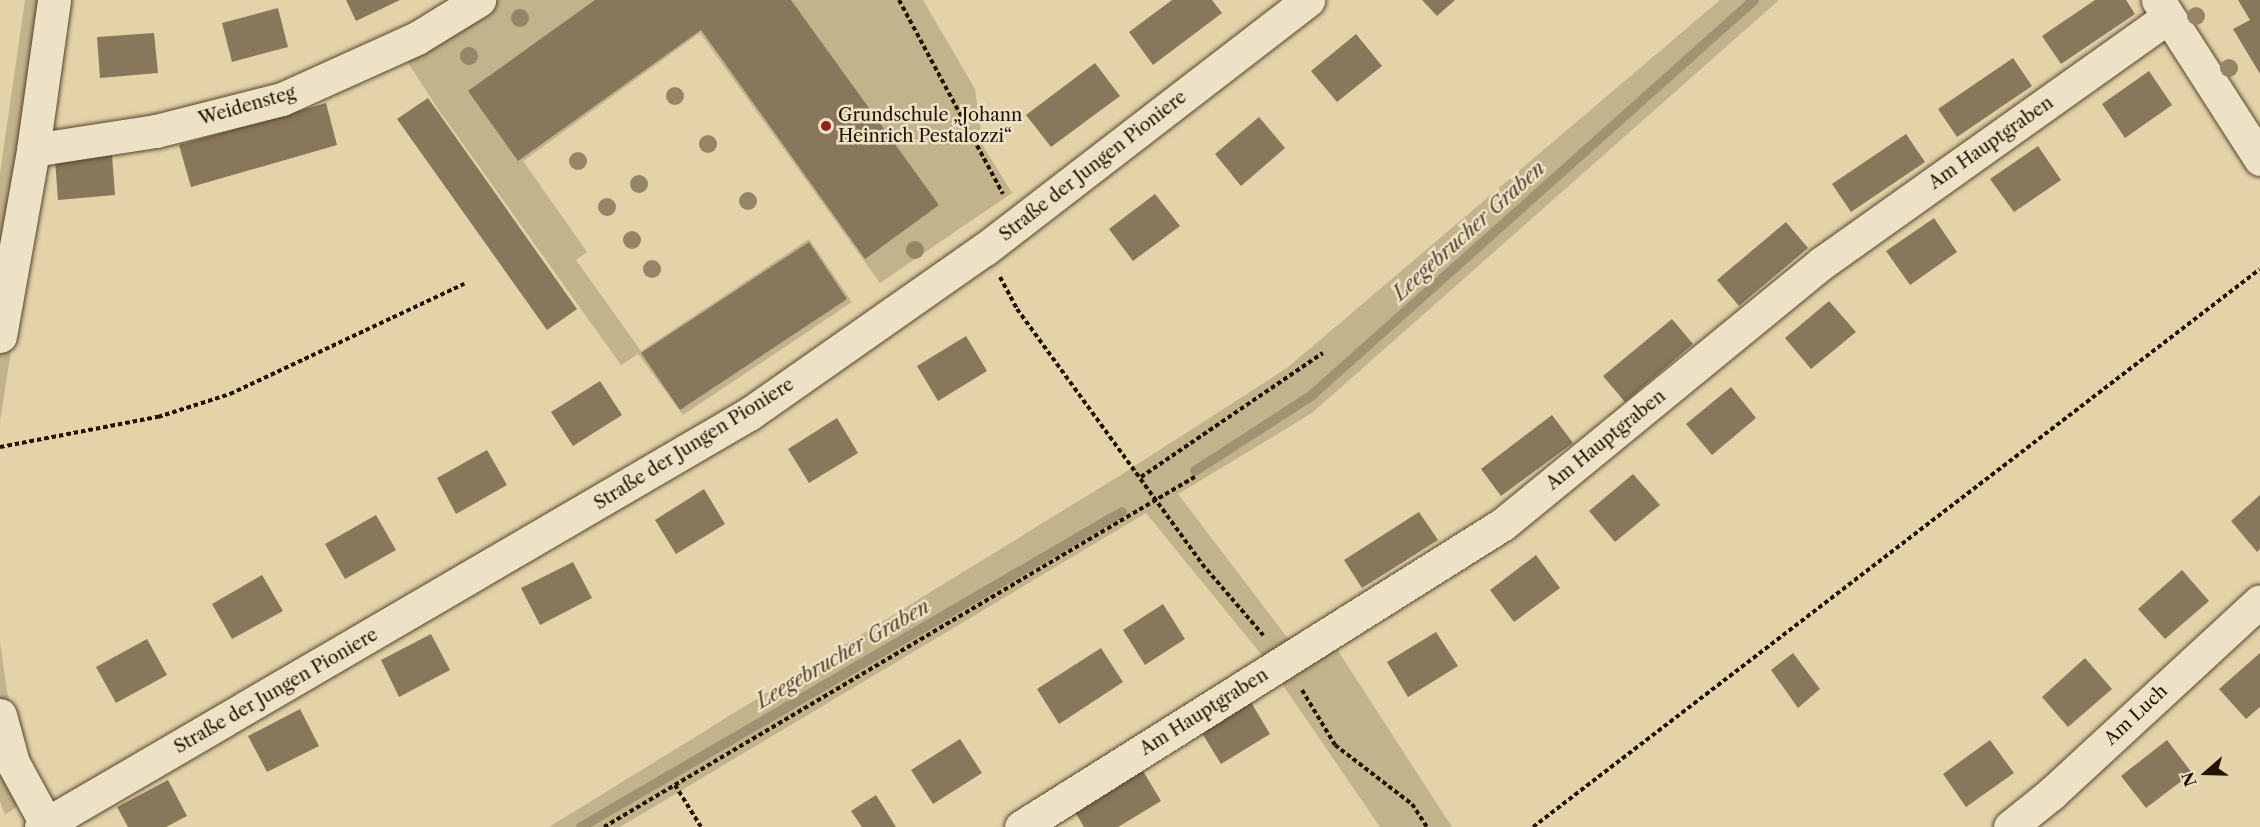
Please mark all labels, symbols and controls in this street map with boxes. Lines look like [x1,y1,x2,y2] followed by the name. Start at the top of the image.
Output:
[196,82,298,130] street label: Weidensteg
[995,86,1191,246] street label: Straße der Jungen Pioniere
[1925,92,2057,194] street label: Am Hauptgraben
[838,105,1022,148] place label: Grundschule „Johann Heinrich Pestalozzi“
[819,119,833,133] marker: Grundschule „Johann Heinrich Pestalozzi“
[1388,156,1550,306] water label: Leegebrucher Graben
[590,373,798,515] street label: Straße der Jungen Pioniere
[1542,385,1670,495] street label: Am Hauptgraben
[752,595,934,713] water label: Leegebrucher Graben
[170,624,382,758] street label: Straße der Jungen Pioniere
[1136,664,1272,760] street label: Am Hauptgraben
[2100,680,2172,750] street label: Am Luch
[2176,743,2236,803] north arrow
[2177,769,2201,789] text: N

